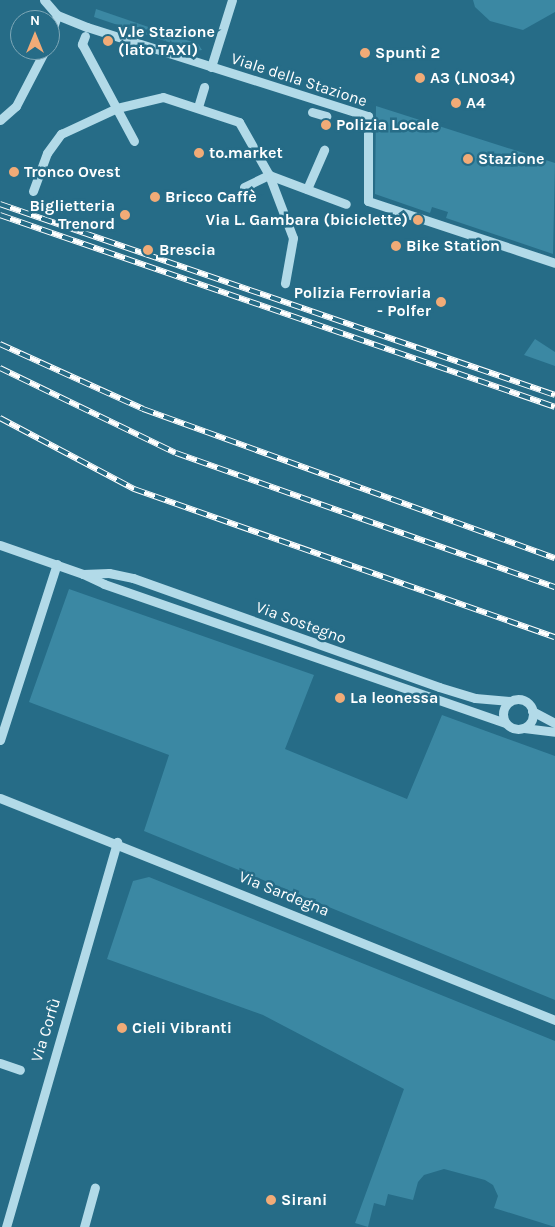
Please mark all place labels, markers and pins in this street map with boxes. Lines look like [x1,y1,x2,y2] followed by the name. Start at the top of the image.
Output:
[118,22,215,60] place label: V.le Stazione (lato TAXI)
[102,35,114,47] marker: V.le Stazione (lato TAXI)
[375,43,440,63] place label: Spuntì 2
[359,47,371,59] marker: Spuntì 2
[430,68,516,88] place label: A3 (LN034)
[414,72,426,84] marker: A3 (LN034)
[466,93,486,113] place label: A4
[450,97,462,109] marker: A4
[336,115,439,135] place label: Polizia Locale
[320,119,332,131] marker: Polizia Locale
[209,143,283,163] place label: to.market
[193,147,205,159] marker: to.market
[478,149,545,169] place label: Stazione
[462,153,474,165] marker: Stazione
[24,162,120,182] place label: Tronco Ovest
[8,166,20,178] marker: Tronco Ovest
[165,187,257,207] place label: Bricco Caffè
[149,191,161,203] marker: Bricco Caffè
[29,196,115,234] place label: Biglietteria Trenord
[119,209,131,221] marker: Biglietteria Trenord
[206,210,408,230] place label: Via L. Gambara (biciclette)
[412,214,424,226] marker: Via L. Gambara (biciclette)
[406,236,500,256] place label: Bike Station
[159,240,216,260] place label: Brescia
[390,240,402,252] marker: Bike Station
[141,243,155,257] marker: Brescia
[294,283,431,321] place label: Polizia Ferroviaria - Polfer
[435,296,447,308] marker: Polizia Ferroviaria - Polfer
[350,688,438,708] place label: La leonessa
[334,692,346,704] marker: La leonessa
[132,1018,232,1038] place label: Cieli Vibranti
[116,1022,128,1034] marker: Cieli Vibranti
[281,1190,327,1210] place label: Sirani
[265,1194,277,1206] marker: Sirani

